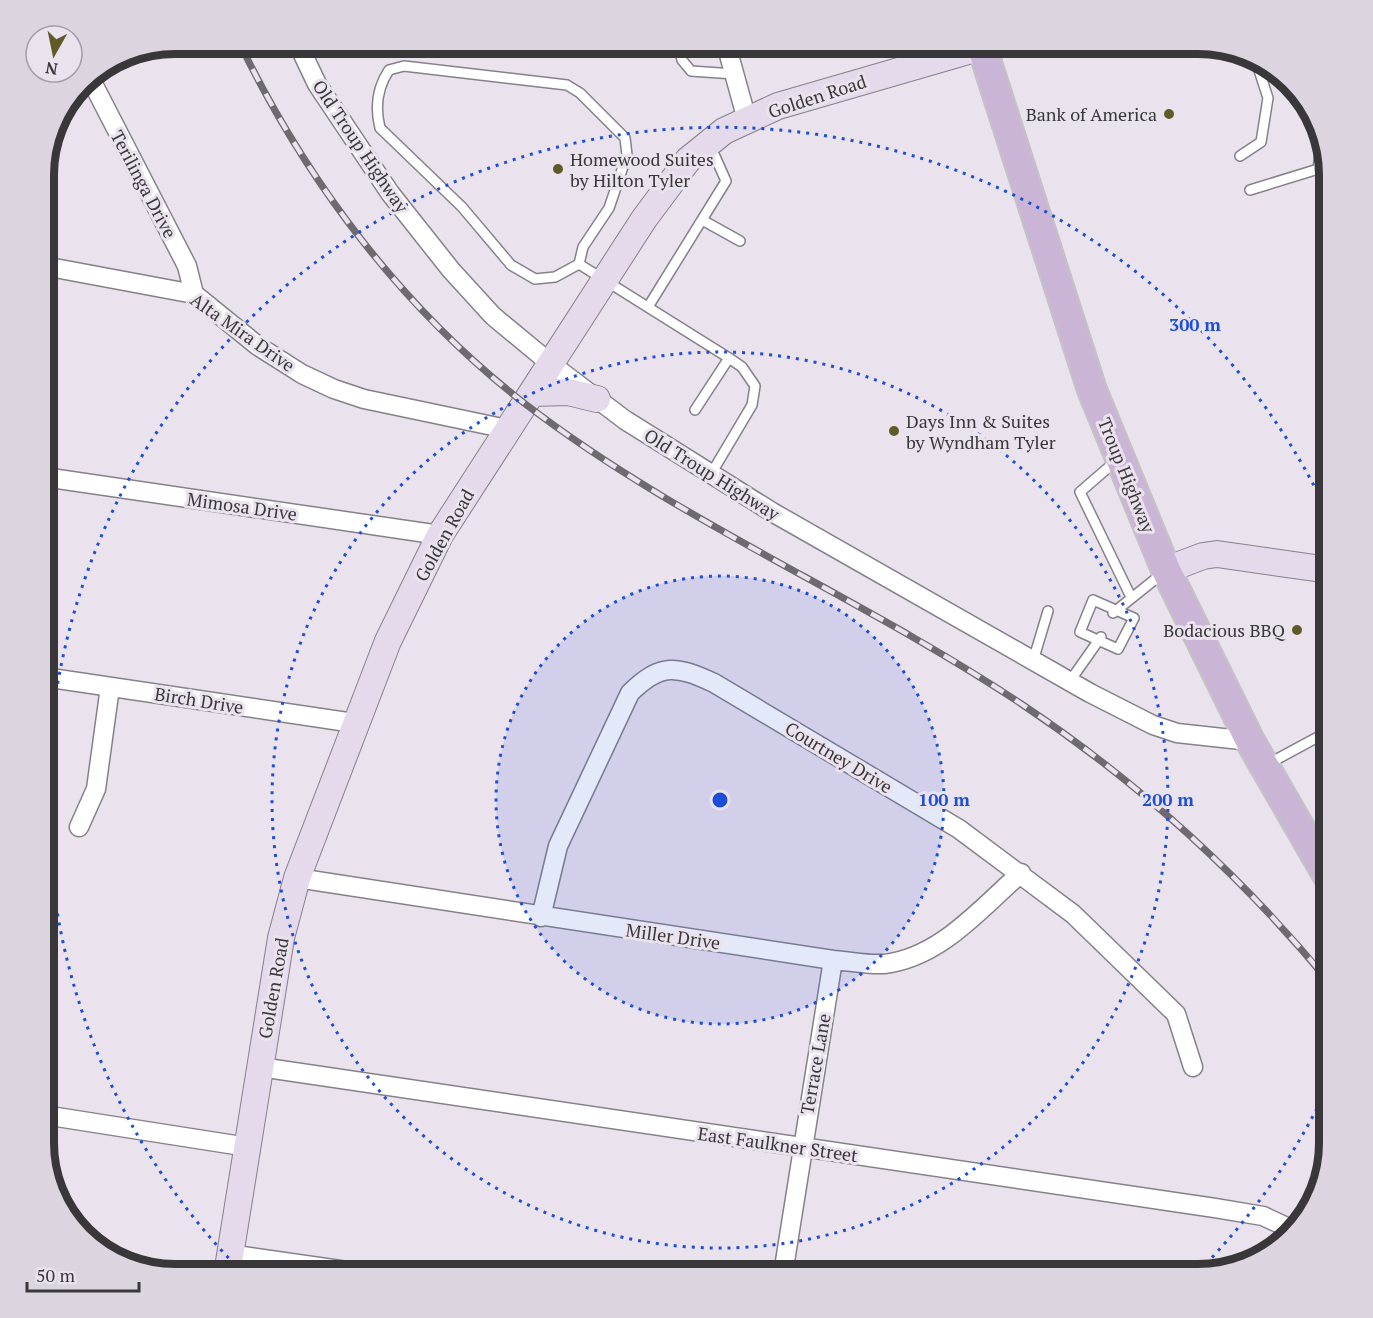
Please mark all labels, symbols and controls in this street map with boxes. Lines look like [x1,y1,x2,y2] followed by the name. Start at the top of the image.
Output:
[24,24,84,84] north arrow
[44,57,59,81] text: N
[765,69,869,123] street label: Golden Road
[308,75,415,218] street label: Old Troup Highway
[1026,102,1157,126] place label: Bank of America
[1162,107,1176,121] marker: Bank of America
[106,126,182,242] street label: Terilinga Drive
[570,147,714,192] place label: Homewood Suites by Hilton Tyler
[551,162,565,176] marker: Homewood Suites by Hilton Tyler
[186,287,300,377] street label: Alta Mira Drive
[1169,312,1221,336] text: 300 m
[906,409,1056,454] place label: Days Inn & Suites by Wyndham Tyler
[1093,414,1161,537] street label: Troup Highway
[640,423,785,526] street label: Old Troup Highway
[887,424,901,438] marker: Days Inn & Suites by Wyndham Tyler
[409,485,479,585] street label: Golden Road
[186,486,298,526] street label: Mimosa Drive
[1163,618,1286,642] place label: Bodacious BBQ
[1290,623,1304,637] marker: Bodacious BBQ
[153,681,245,719] street label: Birch Drive
[781,716,897,798] street label: Courtney Drive
[918,787,970,811] text: 100 m
[1142,787,1194,811] text: 200 m
[710,790,730,810] centre of rings
[624,917,722,955] street label: Miller Drive
[252,936,294,1040] street label: Golden Road
[794,1012,836,1116] street label: Terrace Lane
[696,1121,860,1167] street label: East Faulkner Street
[27,1255,140,1293] scale bar
[36,1263,76,1287] text: 50 m

